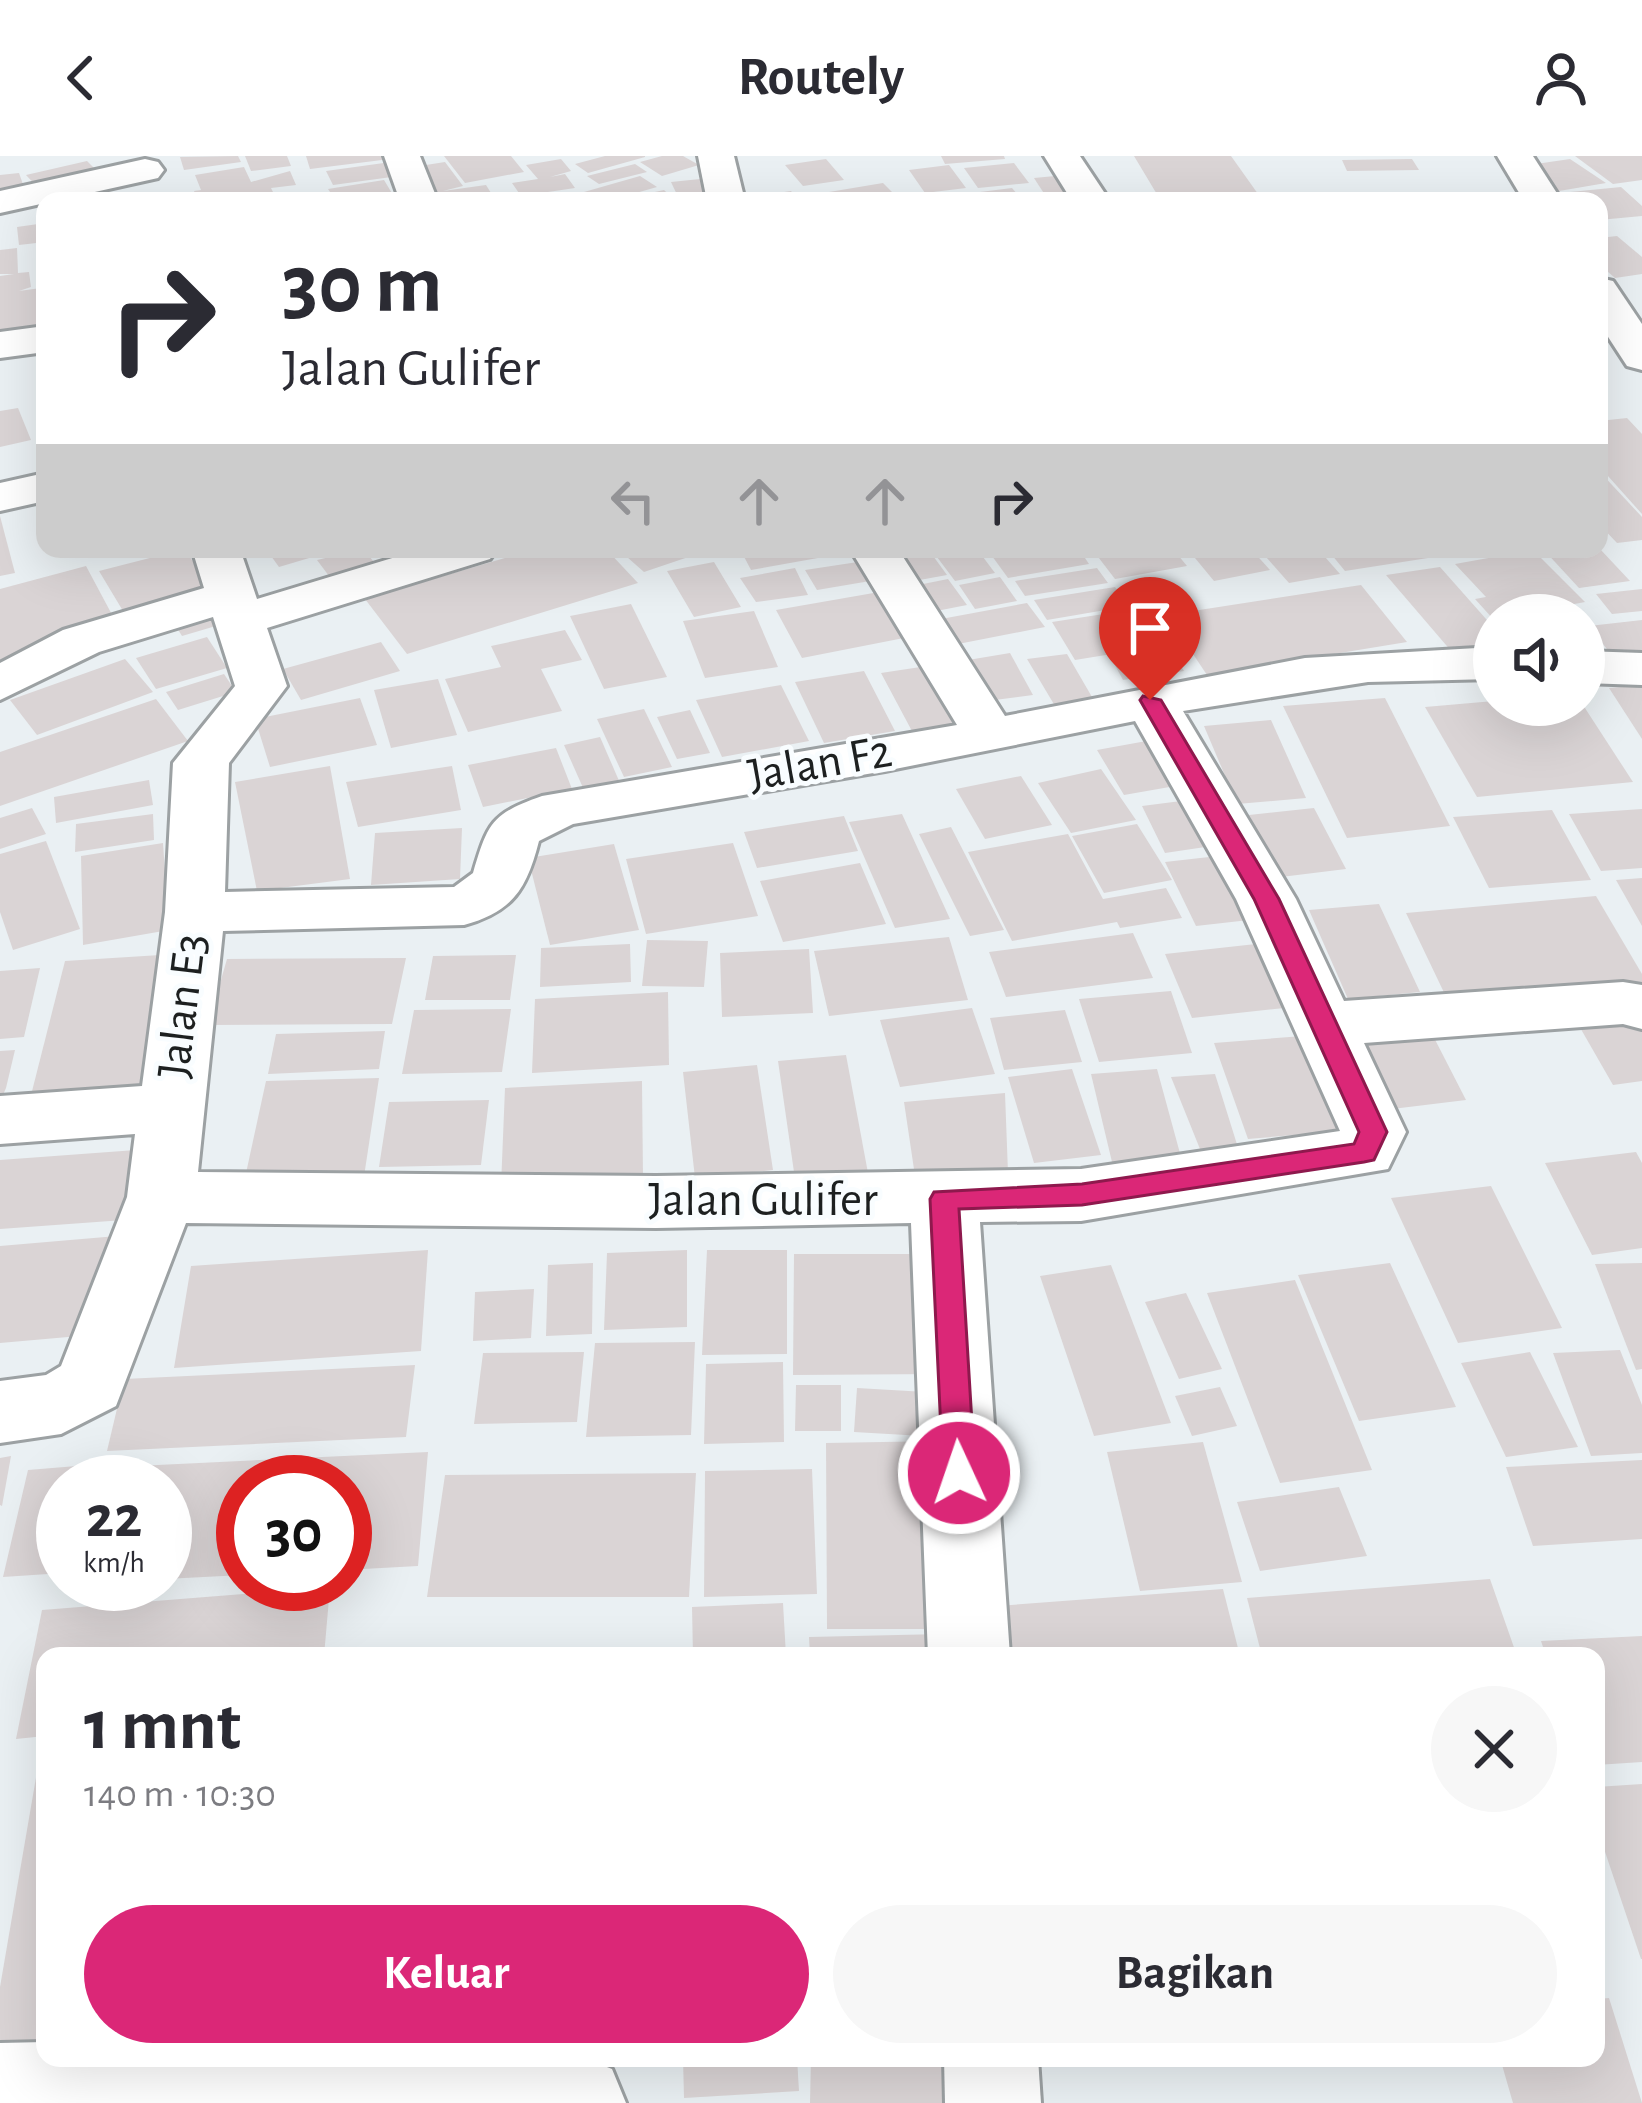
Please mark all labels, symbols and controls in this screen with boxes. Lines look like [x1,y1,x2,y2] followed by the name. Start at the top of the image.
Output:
[48,45,114,111] icon: back
[1528,45,1594,111] icon: person
[738,51,904,105] text: Routely
[84,240,240,396] icon: right
[282,244,442,328] text: 30 m
[282,342,540,396] text: Jalan Gulifer
[600,468,666,534] icon: left
[726,468,792,534] icon: ahead
[852,468,918,534] icon: ahead
[978,468,1044,534] icon: right
[1099,577,1201,700] pin
[1473,594,1605,726] map controls
[1473,594,1605,726] button: sound
[1117,595,1183,661] icon: arrive
[744,728,896,800] street label: Jalan F2
[150,931,216,1081] street label: Jalan E3
[648,1177,878,1225] street label: Jalan Gulifer
[896,1410,1022,1536] position arrow
[216,1455,372,1611] speed limit sign: 30
[86,1488,142,1548] text: 22
[83,1548,145,1578] text: km/h
[1431,1686,1557,1812] button: close
[84,1690,241,1762] text: 1 mnt
[84,1775,276,1814] text: 140 m · 10:30
[84,1905,809,2043] button: Keluar
[833,1905,1557,2043] button: Bagikan

